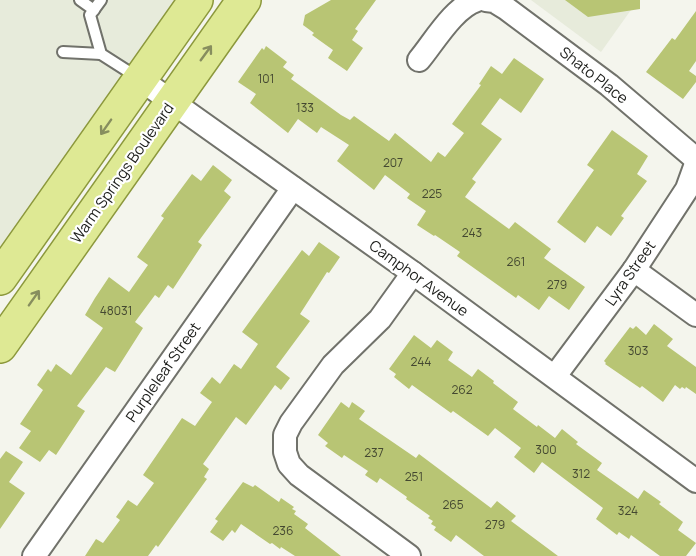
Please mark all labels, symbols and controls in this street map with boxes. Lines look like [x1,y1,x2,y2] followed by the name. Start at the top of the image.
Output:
[555,42,633,109] street label: Shato Place
[200,46,212,62] one-way arrow
[258,70,274,87] house number: 101
[65,99,179,247] street label: Warm Springs Boulevard
[296,99,314,116] house number: 133
[100,119,112,135] one-way arrow
[383,154,403,171] house number: 207
[422,185,442,202] house number: 225
[462,224,482,241] house number: 243
[365,235,473,321] street label: Camphor Avenue
[600,236,660,310] street label: Lyra Street
[507,253,525,270] house number: 261
[547,276,567,293] house number: 279
[28,291,40,307] one-way arrow
[100,302,132,319] house number: 48031
[121,318,205,426] street label: Purpleleaf Street
[628,342,648,359] house number: 303
[411,353,431,370] house number: 244
[451,381,473,398] house number: 262
[535,441,557,458] house number: 300
[364,444,384,461] house number: 237
[572,465,590,482] house number: 312
[405,468,423,485] house number: 251
[442,496,464,513] house number: 265
[618,502,638,519] house number: 324
[485,516,505,533] house number: 279
[273,522,293,539] house number: 236

